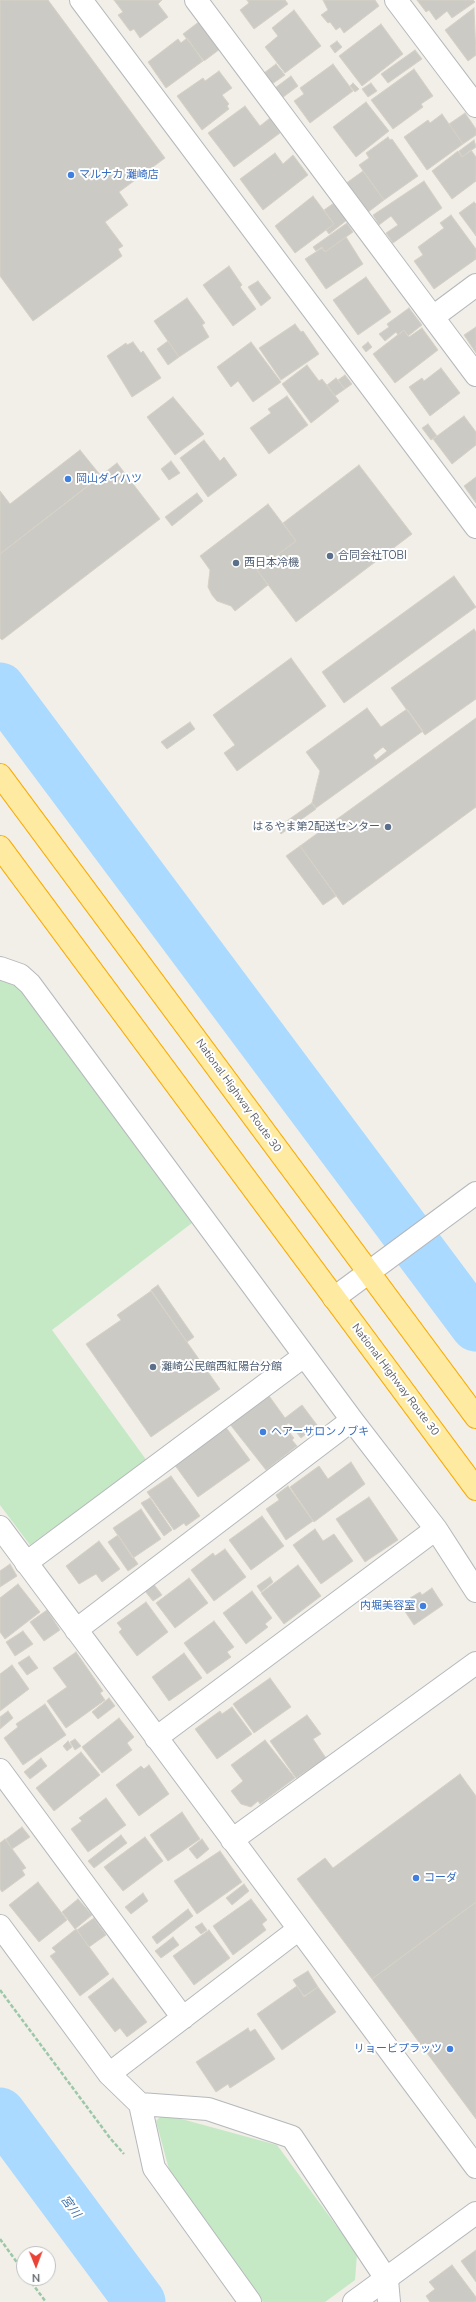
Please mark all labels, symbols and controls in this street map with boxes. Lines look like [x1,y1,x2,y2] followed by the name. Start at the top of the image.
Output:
[79,168,159,182] place label: マルナカ 灘崎店
[66,170,76,180] marker: マルナカ 灘崎店
[76,472,142,486] place label: 岡山ダイハツ
[63,474,73,484] marker: 岡山ダイハツ
[338,549,407,563] place label: 合同会社TOBI
[325,551,335,561] marker: 合同会社TOBI
[244,556,299,570] place label: 西日本冷機
[231,558,241,568] marker: 西日本冷機
[252,820,380,834] place label: はるやま第2配送センター
[383,822,393,832] marker: はるやま第2配送センター
[192,1037,284,1155] street label: National Highway Route 30
[349,1321,441,1439] street label: National Highway Route 30
[161,1360,282,1374] place label: 灘崎公民館西紅陽台分館
[148,1362,158,1372] marker: 灘崎公民館西紅陽台分館
[271,1425,369,1439] place label: ヘアーサロンノブキ
[258,1427,268,1437] marker: ヘアーサロンノブキ
[360,1599,415,1613] place label: 内堀美容室
[418,1601,428,1611] marker: 内堀美容室
[424,1871,457,1885] place label: コーダ
[411,1873,421,1883] marker: コーダ
[354,2042,442,2056] place label: リョービプラッツ
[445,2044,455,2054] marker: リョービプラッツ
[57,2193,83,2221] water label: 宮川
[16,2246,56,2286] north arrow
[32,2270,40,2285] text: N

